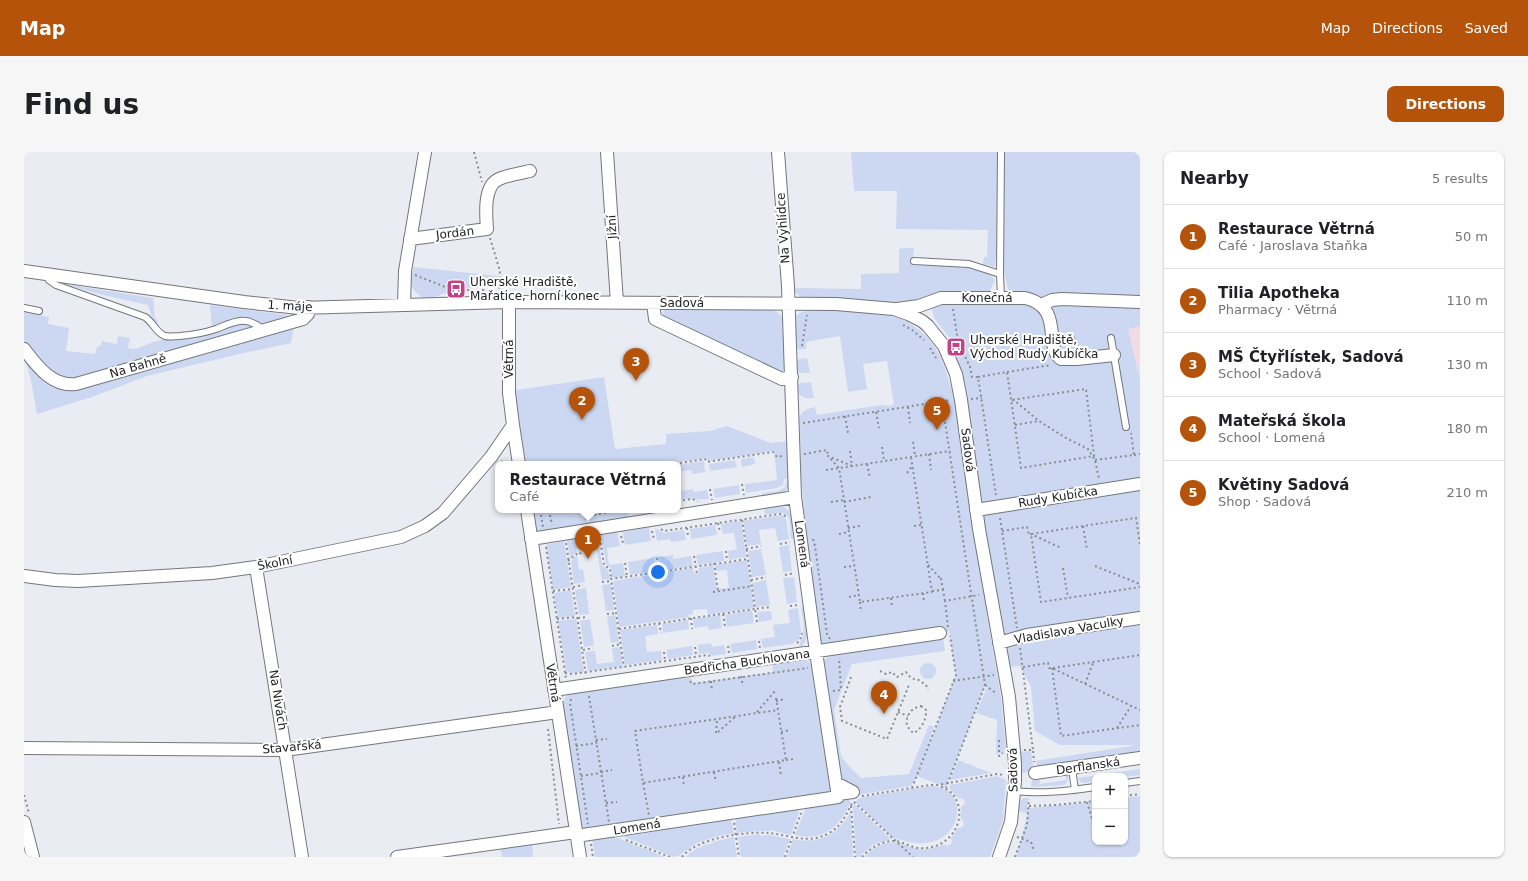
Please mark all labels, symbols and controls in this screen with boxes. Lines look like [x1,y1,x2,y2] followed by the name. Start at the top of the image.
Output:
[20,17,65,39] text: Map
[1321,20,1350,36] text: Map
[1372,20,1443,36] text: Directions
[1465,20,1508,36] text: Saved
[1387,86,1504,122] button: Directions
[24,88,139,121] text: Find us
[1180,168,1249,188] text: Nearby
[1432,171,1488,186] text: 5 results
[774,192,792,264] street label: Na Vyhlídce
[604,214,620,241] street label: Jižní
[1218,220,1375,238] text: Restaurace Větrná
[434,224,475,242] street label: Jordán
[1188,229,1198,244] text: 1
[1455,229,1488,244] text: 50 m
[1218,238,1368,253] text: Café · Jaroslava Staňka
[470,275,600,303] place label: Uherské Hradiště, Mařatice, horní konec
[445,278,467,300] bus stop icon: Uherské Hradiště, Mařatice, horní konec
[1218,284,1340,302] text: Tilia Apotheka
[961,291,1013,305] street label: Konečná
[1188,293,1198,308] text: 2
[1446,293,1488,308] text: 110 m
[660,296,704,310] street label: Sadová
[267,298,313,314] street label: 1. máje
[1218,302,1337,317] text: Pharmacy · Větrná
[970,333,1098,361] place label: Uherské Hradiště, Východ Rudy Kubíčka
[945,336,967,358] bus stop icon: Uherské Hradiště, Východ Rudy Kubíčka
[502,339,516,379] street label: Větrná
[623,348,649,381] pin: 3
[1218,348,1404,366] text: MŠ Čtyřlístek, Sadová
[108,351,168,381] street label: Na Bahně
[1188,357,1198,372] text: 3
[1446,357,1488,372] text: 130 m
[1218,366,1322,381] text: School · Sadová
[569,387,595,420] pin: 2
[924,397,950,430] pin: 5
[1218,412,1346,430] text: Mateřská škola
[1188,421,1198,436] text: 4
[1446,421,1488,436] text: 180 m
[958,427,978,473] street label: Sadová
[1218,430,1325,445] text: School · Lomená
[495,461,681,513] popup
[510,471,666,489] text: Restaurace Větrná
[1218,476,1349,494] text: Květiny Sadová
[1017,484,1099,510] street label: Rudy Kubíčka
[1188,485,1198,500] text: 5
[1446,485,1488,500] text: 210 m
[510,489,539,504] text: Café
[1218,494,1311,509] text: Shop · Sadová
[792,519,812,569] street label: Lomená
[575,526,601,559] pin: 1
[256,552,295,573] street label: Školní
[648,562,668,582] your location
[1013,613,1125,647] street label: Vladislava Vaculky
[683,646,811,678] street label: Bedřicha Buchlovana
[543,663,563,703] street label: Větrná
[266,669,290,731] street label: Na Nivách
[871,681,897,714] pin: 4
[262,737,322,757] street label: Stavařská
[1006,748,1020,792] street label: Sadová
[1055,755,1121,777] street label: Derflanská
[1092,773,1128,845] map controls
[1092,773,1128,809] button: +
[1092,809,1128,845] button: −
[612,816,662,838] street label: Lomená

